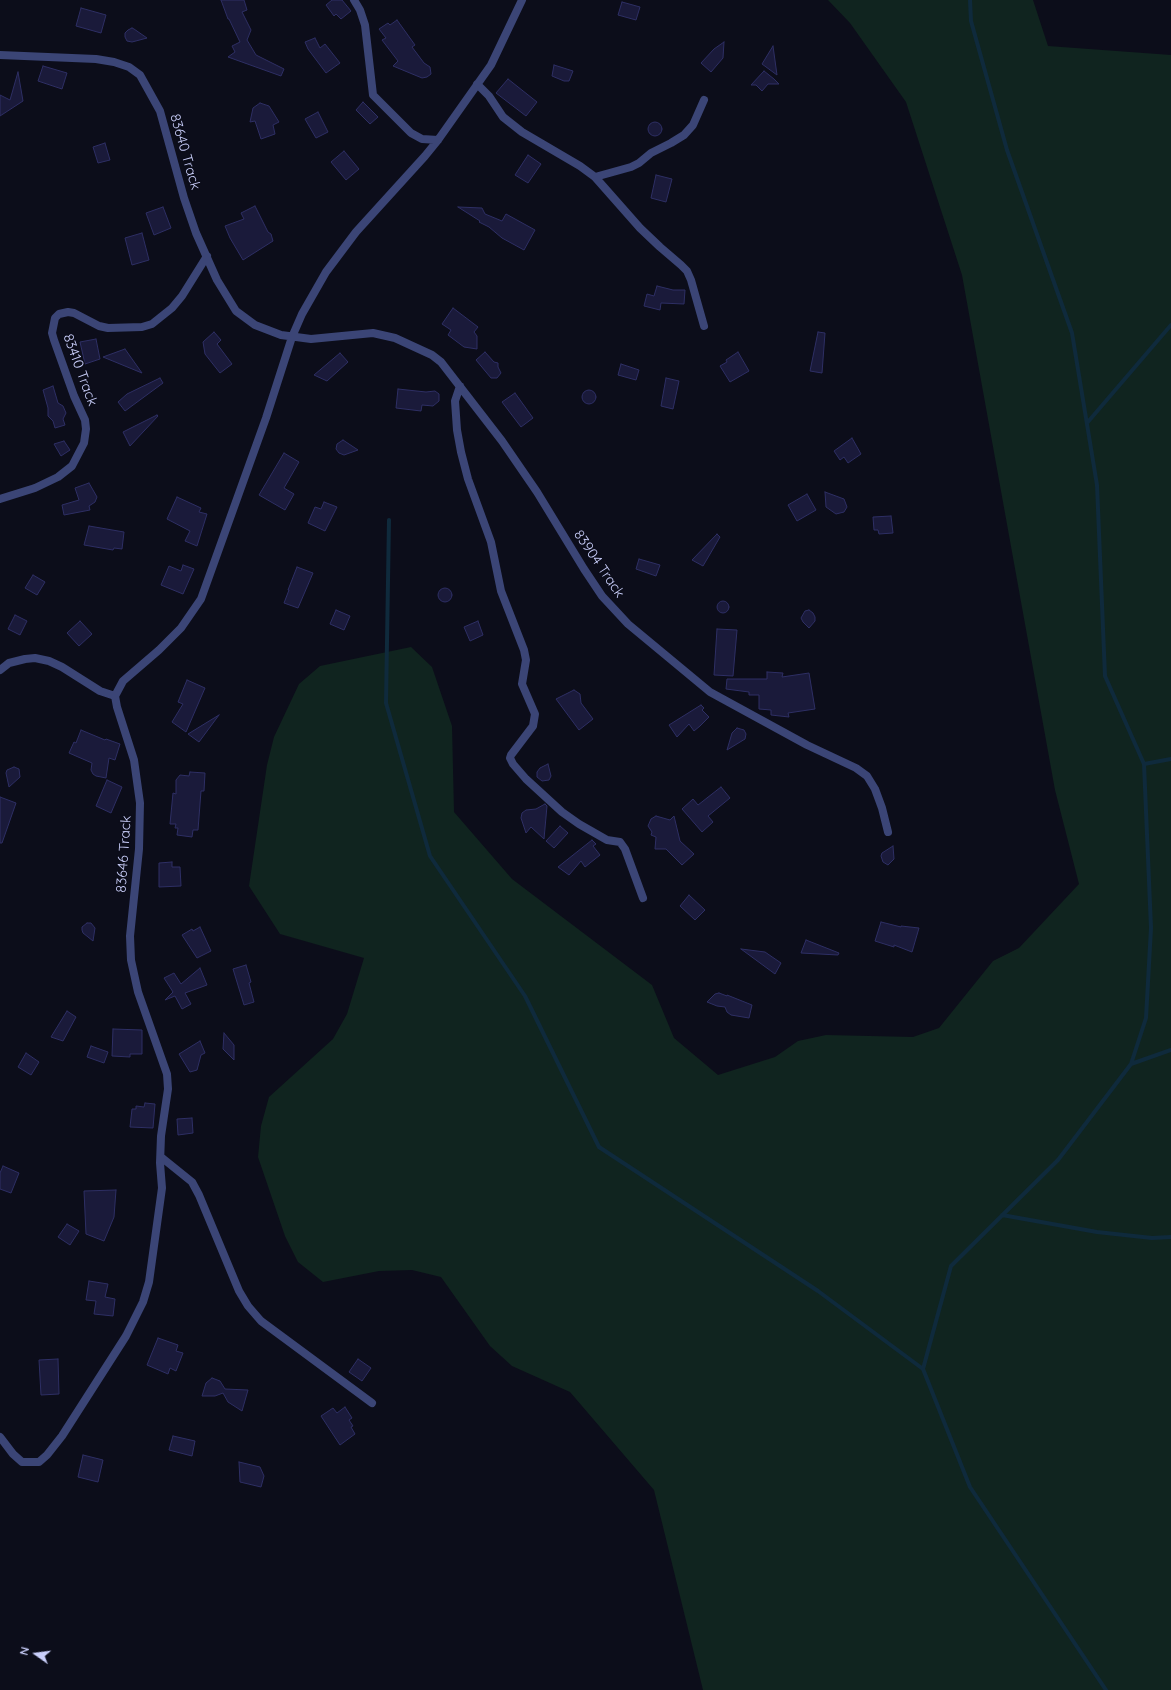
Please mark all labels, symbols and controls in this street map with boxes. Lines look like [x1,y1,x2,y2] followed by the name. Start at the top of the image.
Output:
[166,112,204,192] street label: 83640 Track
[59,332,101,408] street label: 83410 Track
[570,527,628,601] street label: 83904 Track
[113,815,135,893] street label: 83646 Track
[16,1634,56,1674] north arrow
[17,1645,32,1657] text: N

